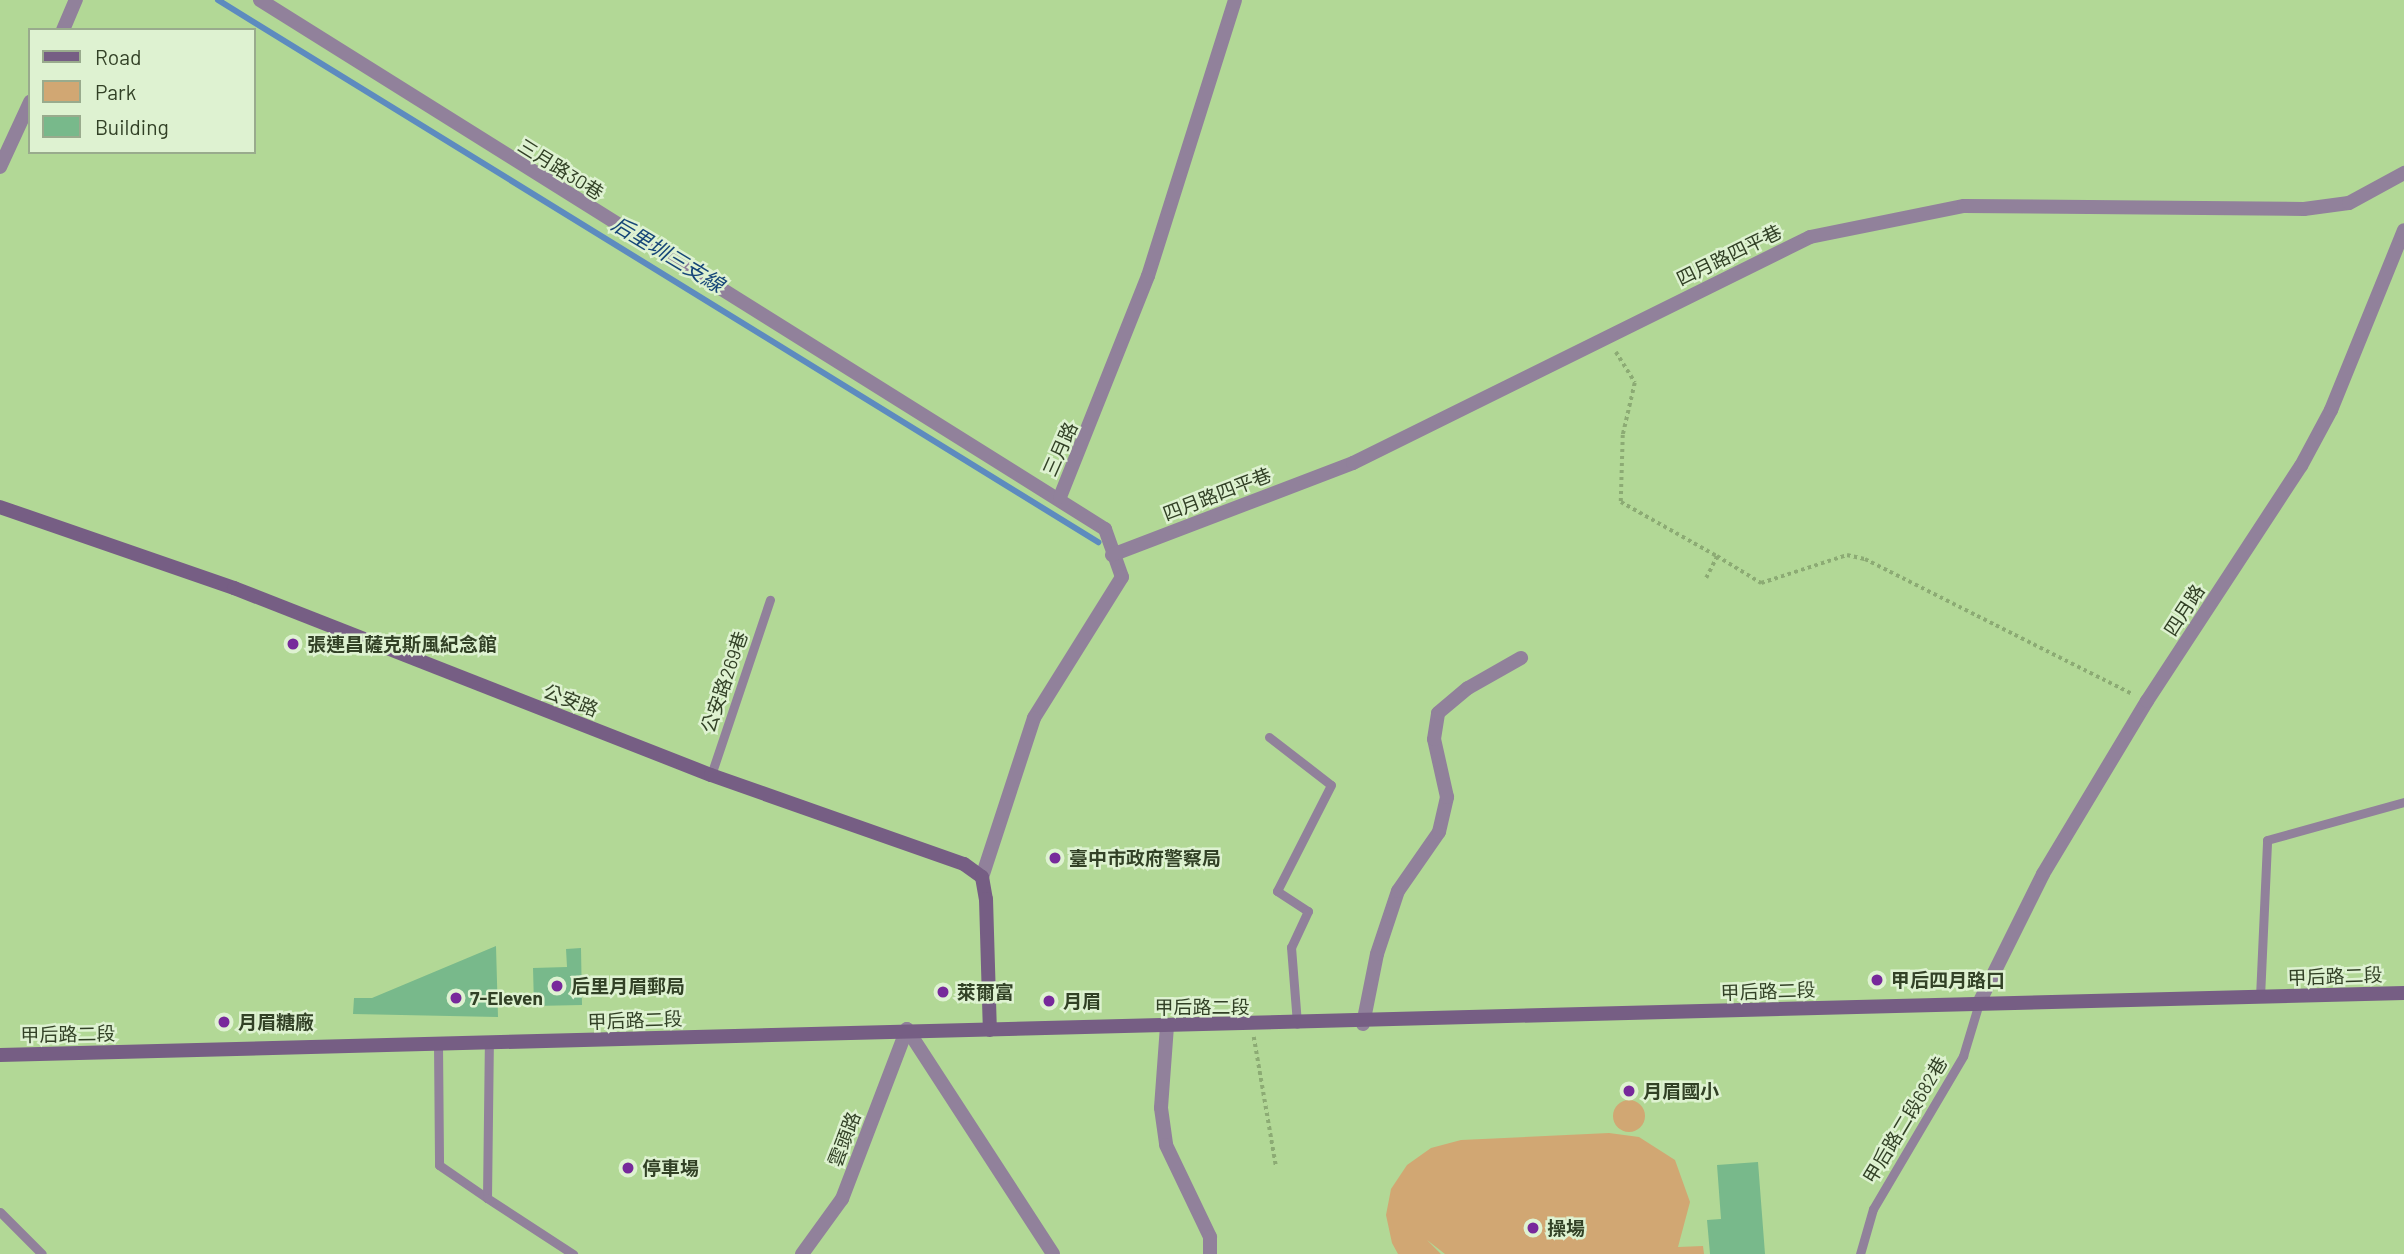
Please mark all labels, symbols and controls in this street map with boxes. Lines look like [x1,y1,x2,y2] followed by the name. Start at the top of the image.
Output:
[28,28,256,154] legend
[95,44,141,69] text: Road
[95,79,136,104] text: Park
[95,114,169,139] text: Building
[514,134,608,204] street label: 三月路30巷
[608,211,728,297] water label: 后里圳三支線
[1673,220,1785,290] street label: 四月路四平巷
[1038,418,1082,480] street label: 三月路
[1160,463,1274,525] street label: 四月路四平巷
[2159,580,2209,640] street label: 四月路
[696,628,752,736] street label: 公安路269巷
[307,633,497,655] place label: 張連昌薩克斯風紀念館
[285,636,301,652] marker: 張連昌薩克斯風紀念館
[540,679,602,721] street label: 公安路
[1069,847,1221,869] place label: 臺中市政府警察局
[1047,850,1063,866] marker: 臺中市政府警察局
[2287,963,2383,989] street label: 甲后路二段
[1891,969,2005,991] place label: 甲后四月路口
[1869,972,1885,988] marker: 甲后四月路口
[571,975,685,997] place label: 后里月眉郵局
[549,978,565,994] marker: 后里月眉郵局
[1720,978,1816,1004] street label: 甲后路二段
[957,981,1014,1003] place label: 萊爾富
[935,984,951,1000] marker: 萊爾富
[470,987,543,1009] place label: 7-Eleven
[448,990,464,1006] marker: 7-Eleven
[1063,990,1101,1012] place label: 月眉
[1041,993,1057,1009] marker: 月眉
[1155,996,1249,1018] street label: 甲后路二段
[587,1007,683,1033] street label: 甲后路二段
[238,1011,314,1033] place label: 月眉糖廠
[216,1014,232,1030] marker: 月眉糖廠
[20,1022,116,1046] street label: 甲后路二段
[1858,1052,1952,1188] street label: 甲后路二段682巷
[1643,1080,1719,1102] place label: 月眉國小
[1621,1083,1637,1099] marker: 月眉國小
[823,1108,865,1170] street label: 雲頭路
[642,1157,699,1179] place label: 停車場
[620,1160,636,1176] marker: 停車場
[1547,1217,1585,1239] place label: 操場
[1525,1220,1541,1236] marker: 操場

